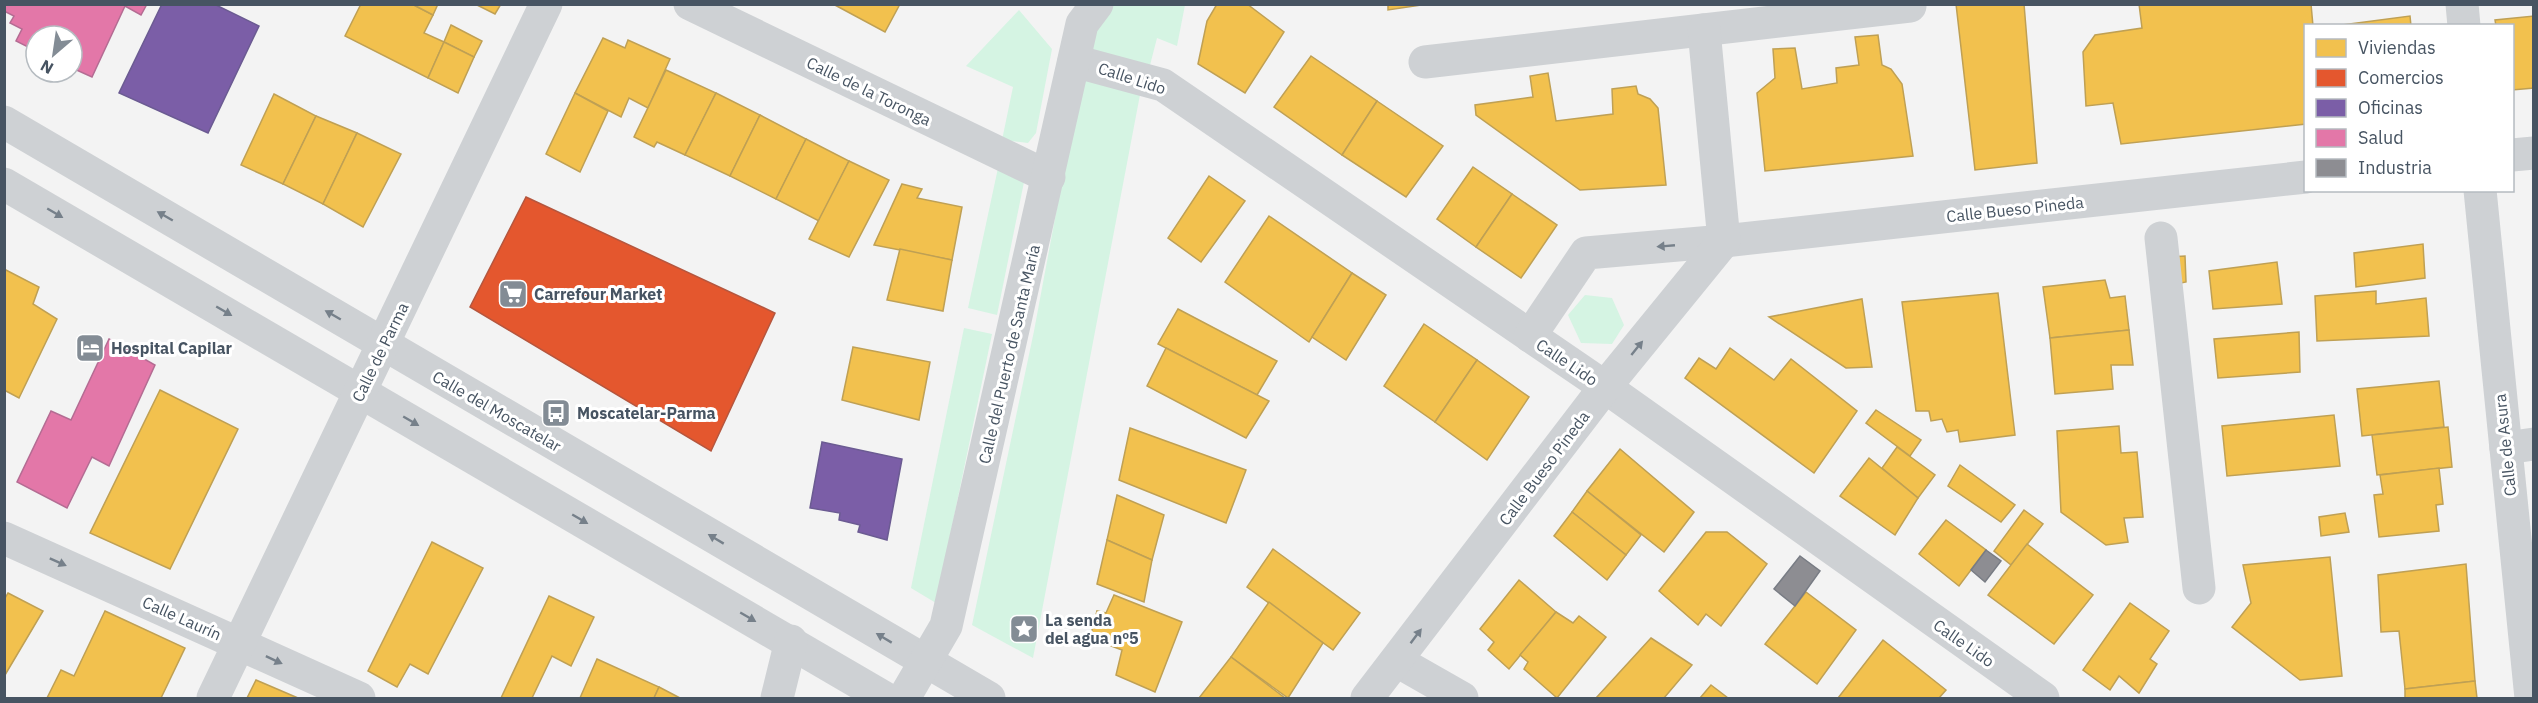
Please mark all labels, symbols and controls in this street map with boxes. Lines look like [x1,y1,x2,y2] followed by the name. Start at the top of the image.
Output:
[24,24,84,84] north arrow
[2304,24,2514,192] legend
[2358,36,2436,59] text: Viviendas
[803,52,935,130] street label: Calle de la Toronga
[37,56,57,79] text: N
[1096,58,1168,98] street label: Calle Lido
[2358,66,2444,89] text: Comercios
[2358,96,2423,119] text: Oficinas
[2358,126,2404,149] text: Salud
[2358,156,2432,179] text: Industria
[1945,192,2085,226] street label: Calle Bueso Pineda
[47,208,64,218] one-way arrow
[157,211,173,222] one-way arrow
[1656,241,1675,251] one-way arrow
[974,242,1044,466] street label: Calle del Puerto de Santa María
[497,278,529,310] supermarket icon: Carrefour Market
[534,284,662,304] place label: Carrefour Market
[347,299,413,405] street label: Calle de Parma
[216,306,233,316] one-way arrow
[324,310,341,320] one-way arrow
[74,332,106,364] hotel icon: Hospital Capilar
[1532,334,1602,390] street label: Calle Lido
[111,338,233,358] place label: Hospital Capilar
[1630,341,1643,356] one-way arrow
[429,366,565,456] street label: Calle del Moscatelar
[2490,392,2520,497] street label: Calle de Asura
[540,397,572,429] bus stop icon: Moscatelar-Parma
[577,403,716,423] place label: Moscatelar-Parma
[1495,407,1594,529] street label: Calle Bueso Pineda
[403,416,420,426] one-way arrow
[571,514,588,524] one-way arrow
[708,534,724,545] one-way arrow
[49,558,66,567] one-way arrow
[139,592,225,644] street label: Calle Laurín
[1045,610,1139,648] place label: La senda del agua nº5
[740,611,756,622] one-way arrow
[1008,613,1040,645] place icon: La senda del agua nº5
[1930,615,1998,671] street label: Calle Lido
[1410,628,1423,644] one-way arrow
[876,633,892,644] one-way arrow
[265,655,283,665] one-way arrow

